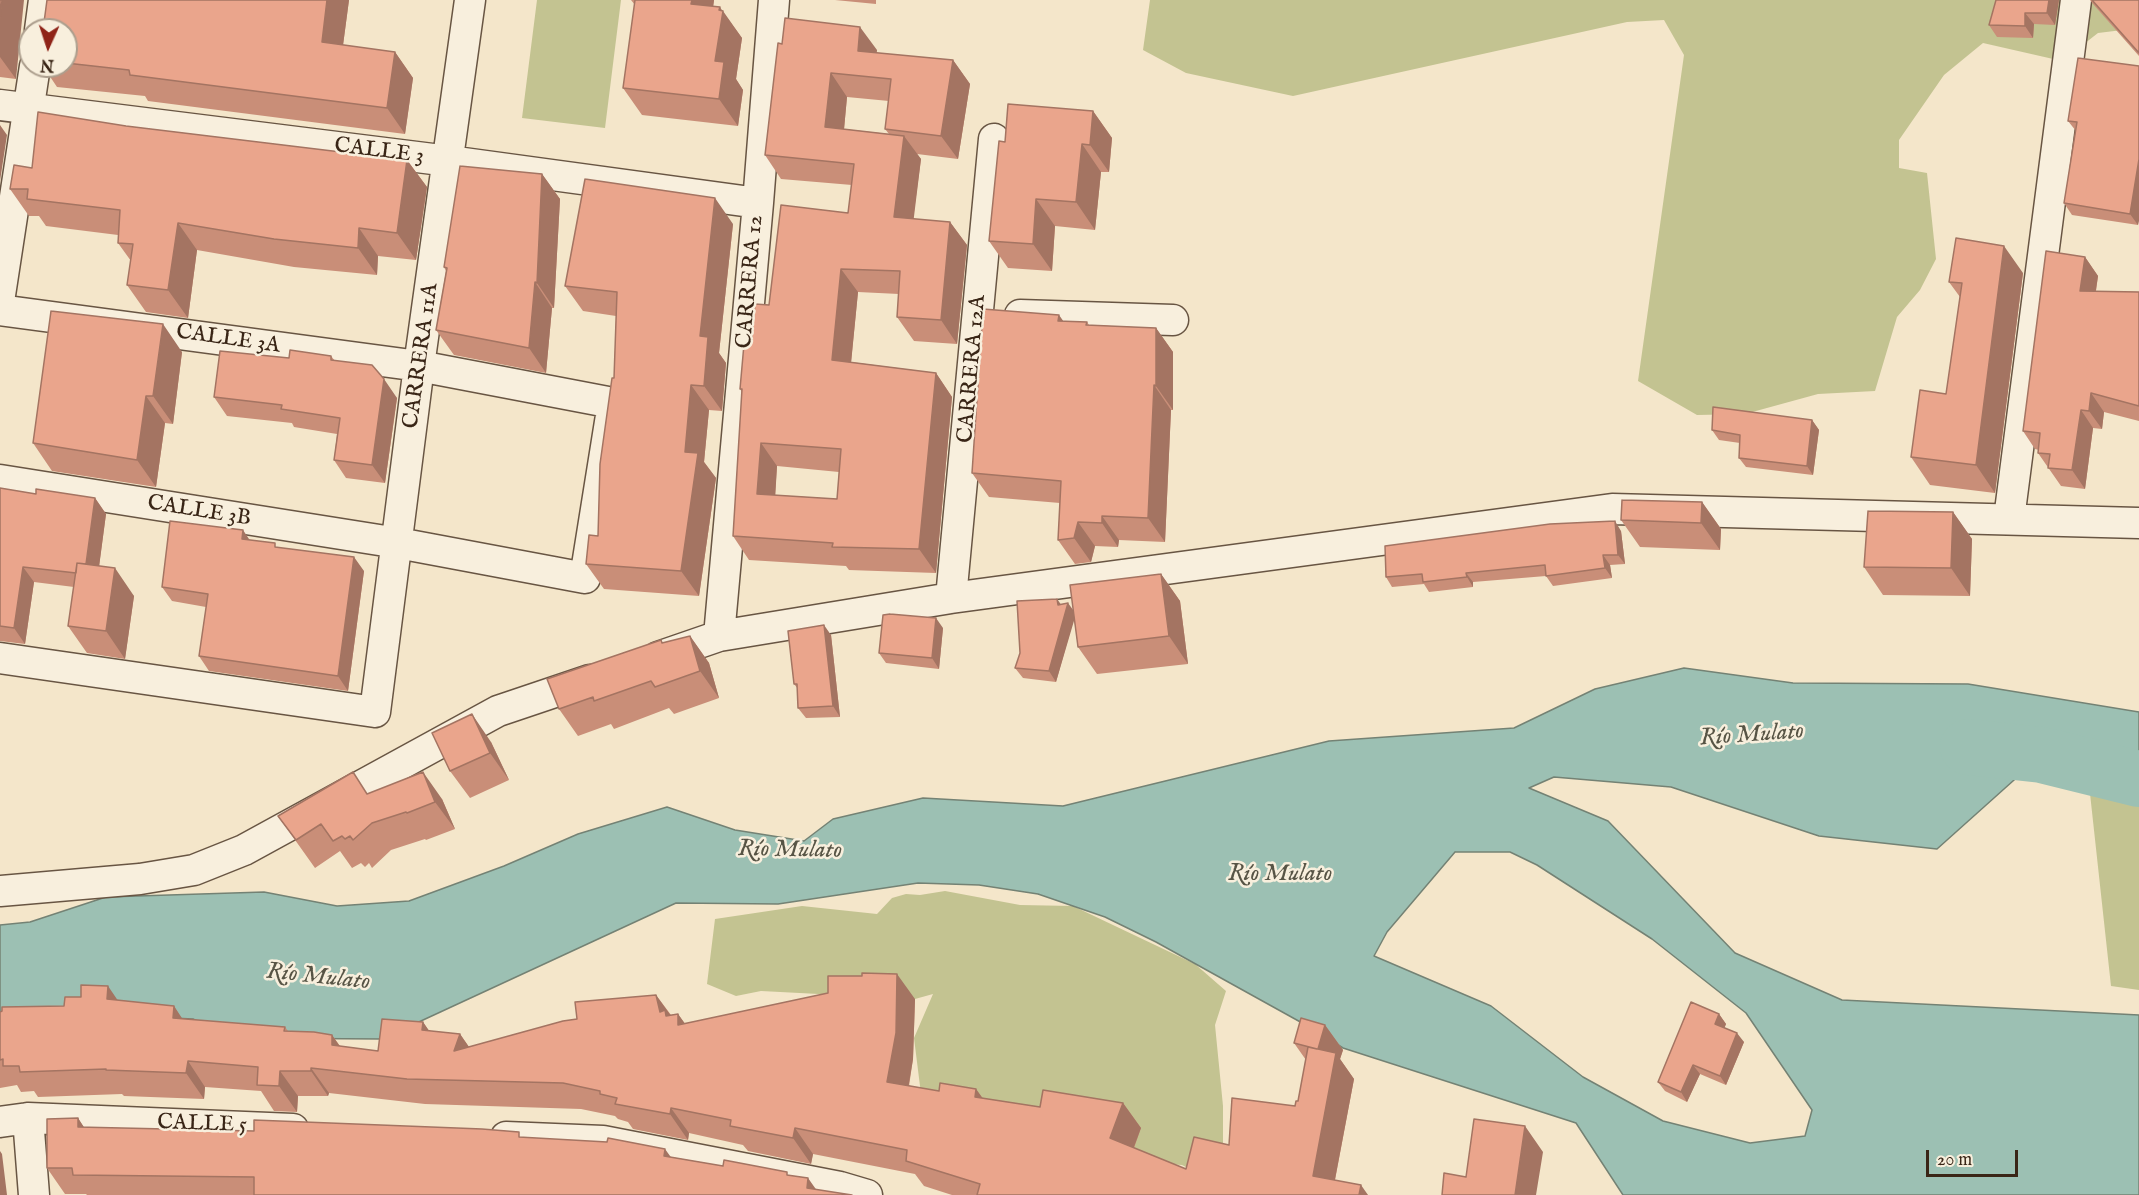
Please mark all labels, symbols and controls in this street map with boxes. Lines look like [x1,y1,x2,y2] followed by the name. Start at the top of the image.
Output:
[18,18,78,78] north arrow
[40,54,55,74] text: N
[333,133,425,171] street label: CALLE 3
[732,214,770,350] street label: CARRERA 12
[399,282,445,430] street label: CARRERA 11A
[953,294,993,444] street label: CARRERA 12A
[174,320,282,360] street label: CALLE 3A
[145,491,253,533] street label: CALLE 3B
[1699,718,1805,754] water label: Río Mulato
[738,836,842,866] water label: Río Mulato
[1228,861,1332,889] water label: Río Mulato
[265,958,371,998] water label: Río Mulato
[157,1110,247,1140] street label: CALLE 5
[1929,1138,2020,1176] scale bar
[1937,1149,1972,1172] text: 20 m

